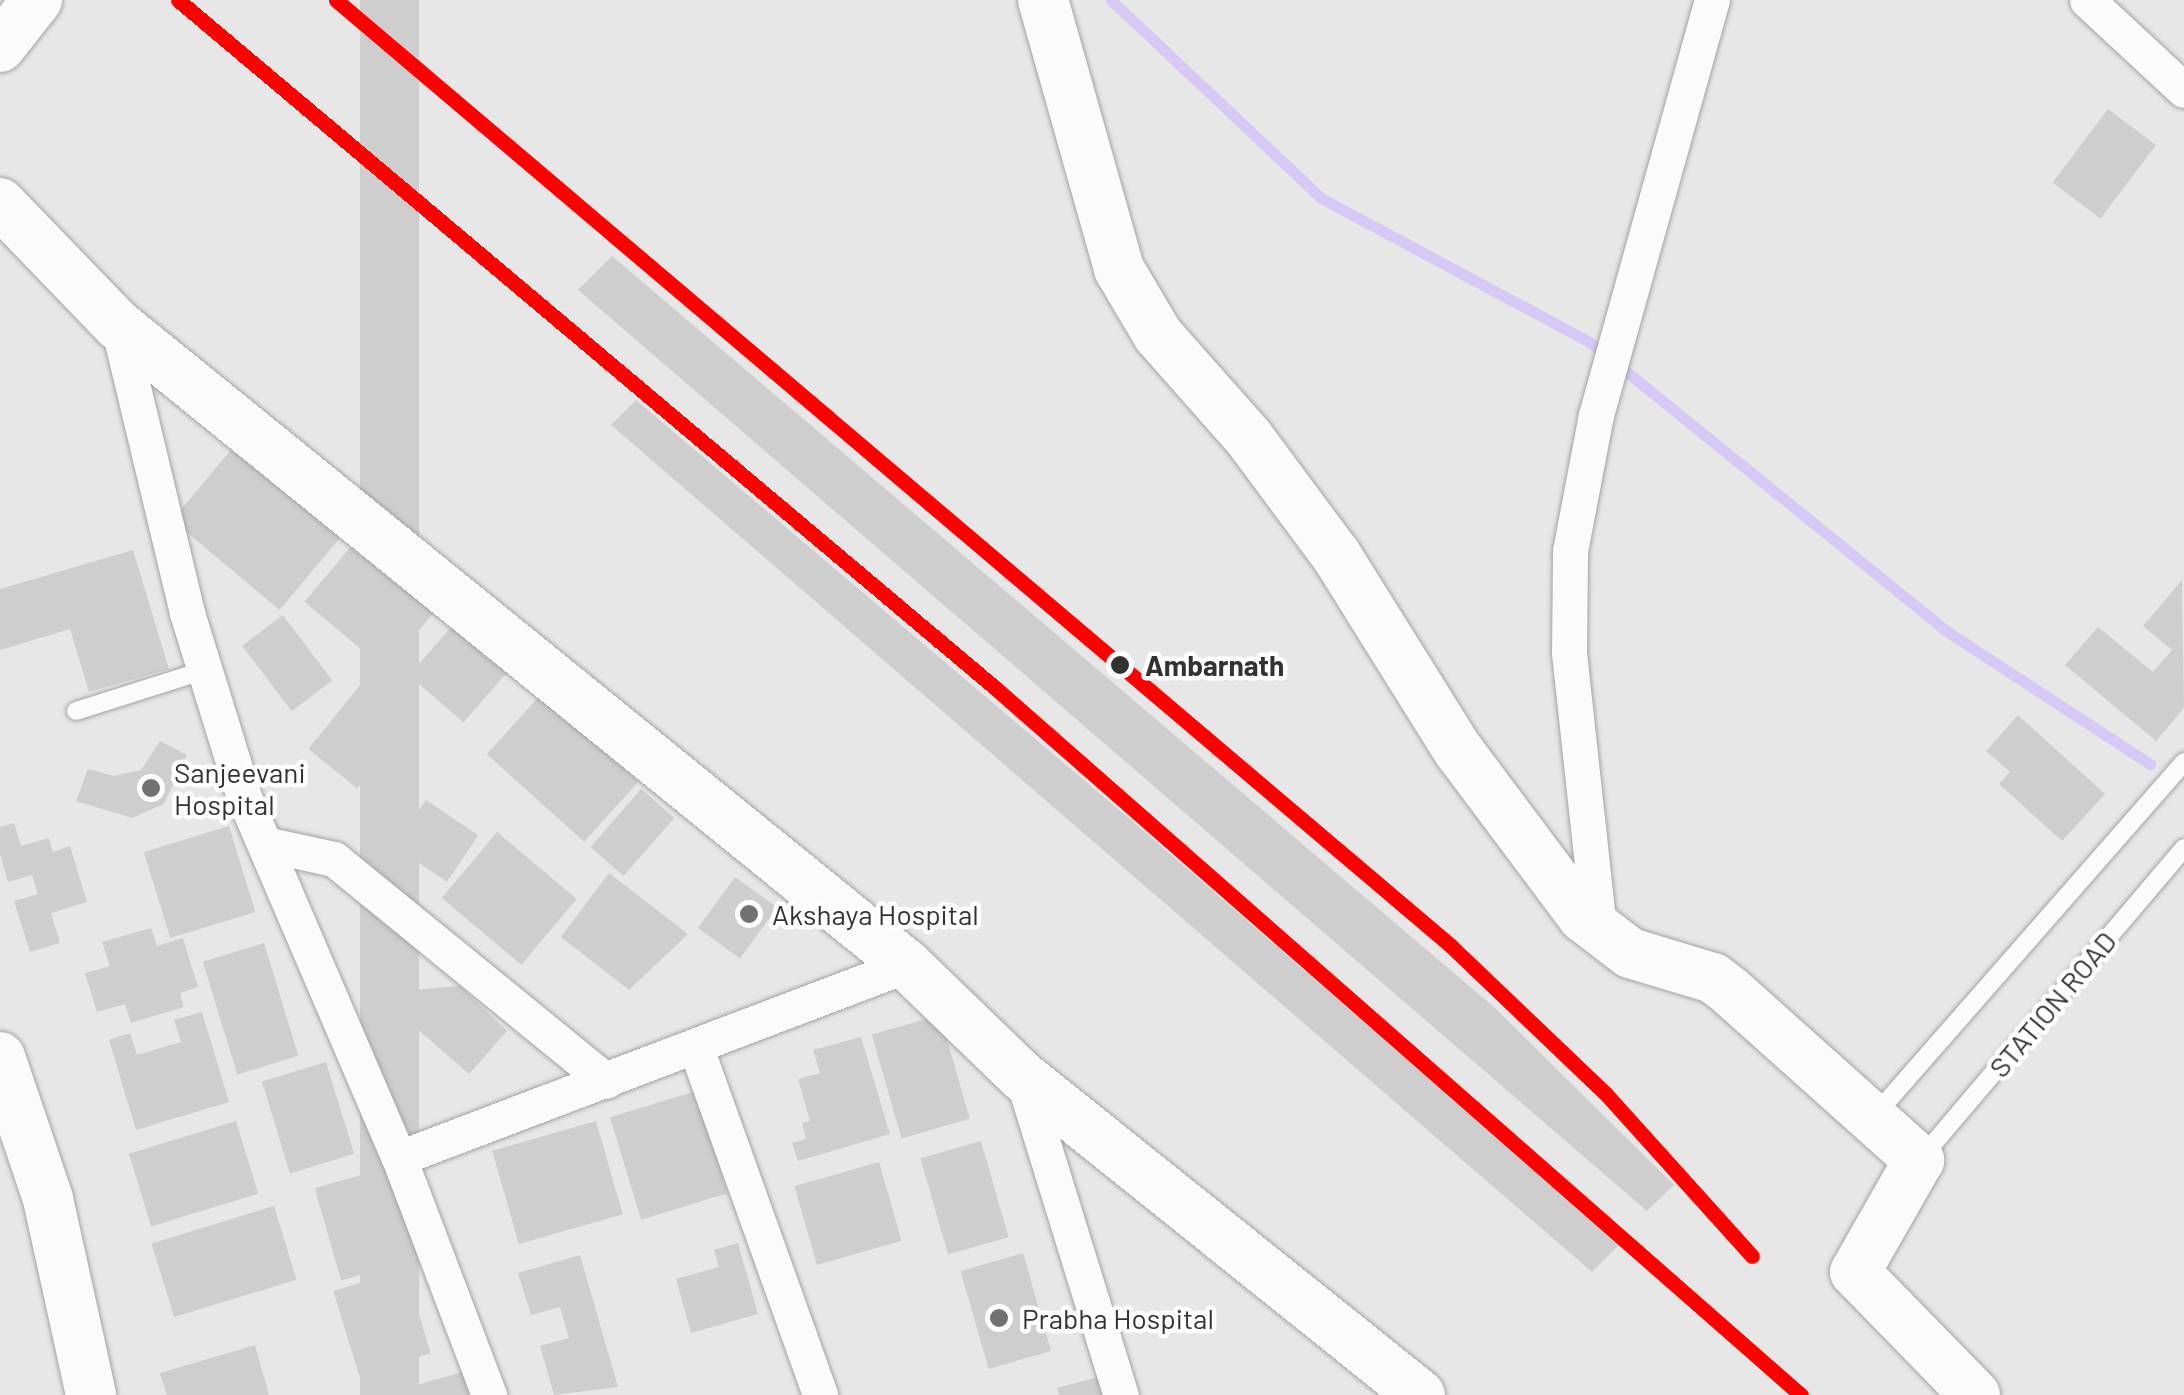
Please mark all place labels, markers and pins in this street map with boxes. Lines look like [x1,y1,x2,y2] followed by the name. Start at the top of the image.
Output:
[1145,648,1284,682] place label: Ambarnath
[1104,649,1136,681] marker: Ambarnath
[174,755,306,821] place label: Sanjeevani Hospital
[138,775,164,801] marker: Sanjeevani Hospital
[772,897,979,931] place label: Akshaya Hospital
[736,901,762,927] marker: Akshaya Hospital
[1022,1301,1214,1335] place label: Prabha Hospital
[986,1305,1012,1331] marker: Prabha Hospital

